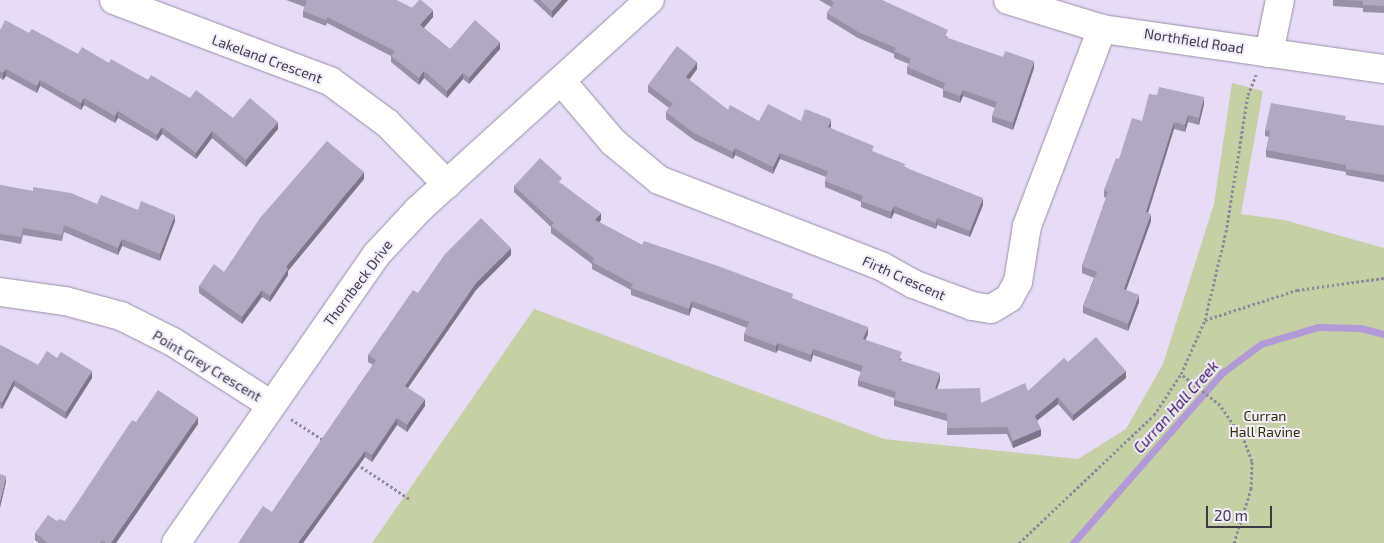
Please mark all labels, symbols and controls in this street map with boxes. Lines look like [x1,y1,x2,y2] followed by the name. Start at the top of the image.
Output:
[1143,25,1245,57] street label: Northfield Road
[210,31,324,87] street label: Lakeland Crescent
[320,236,396,330] street label: Thornbeck Drive
[860,252,948,304] street label: Firth Crescent
[149,327,265,405] street label: Point Grey Crescent
[1130,357,1222,457] water label: Curran Hall Creek
[1229,408,1301,441] park label: Curran Hall Ravine
[1209,496,1275,528] scale bar
[1214,506,1248,524] text: 20 m

